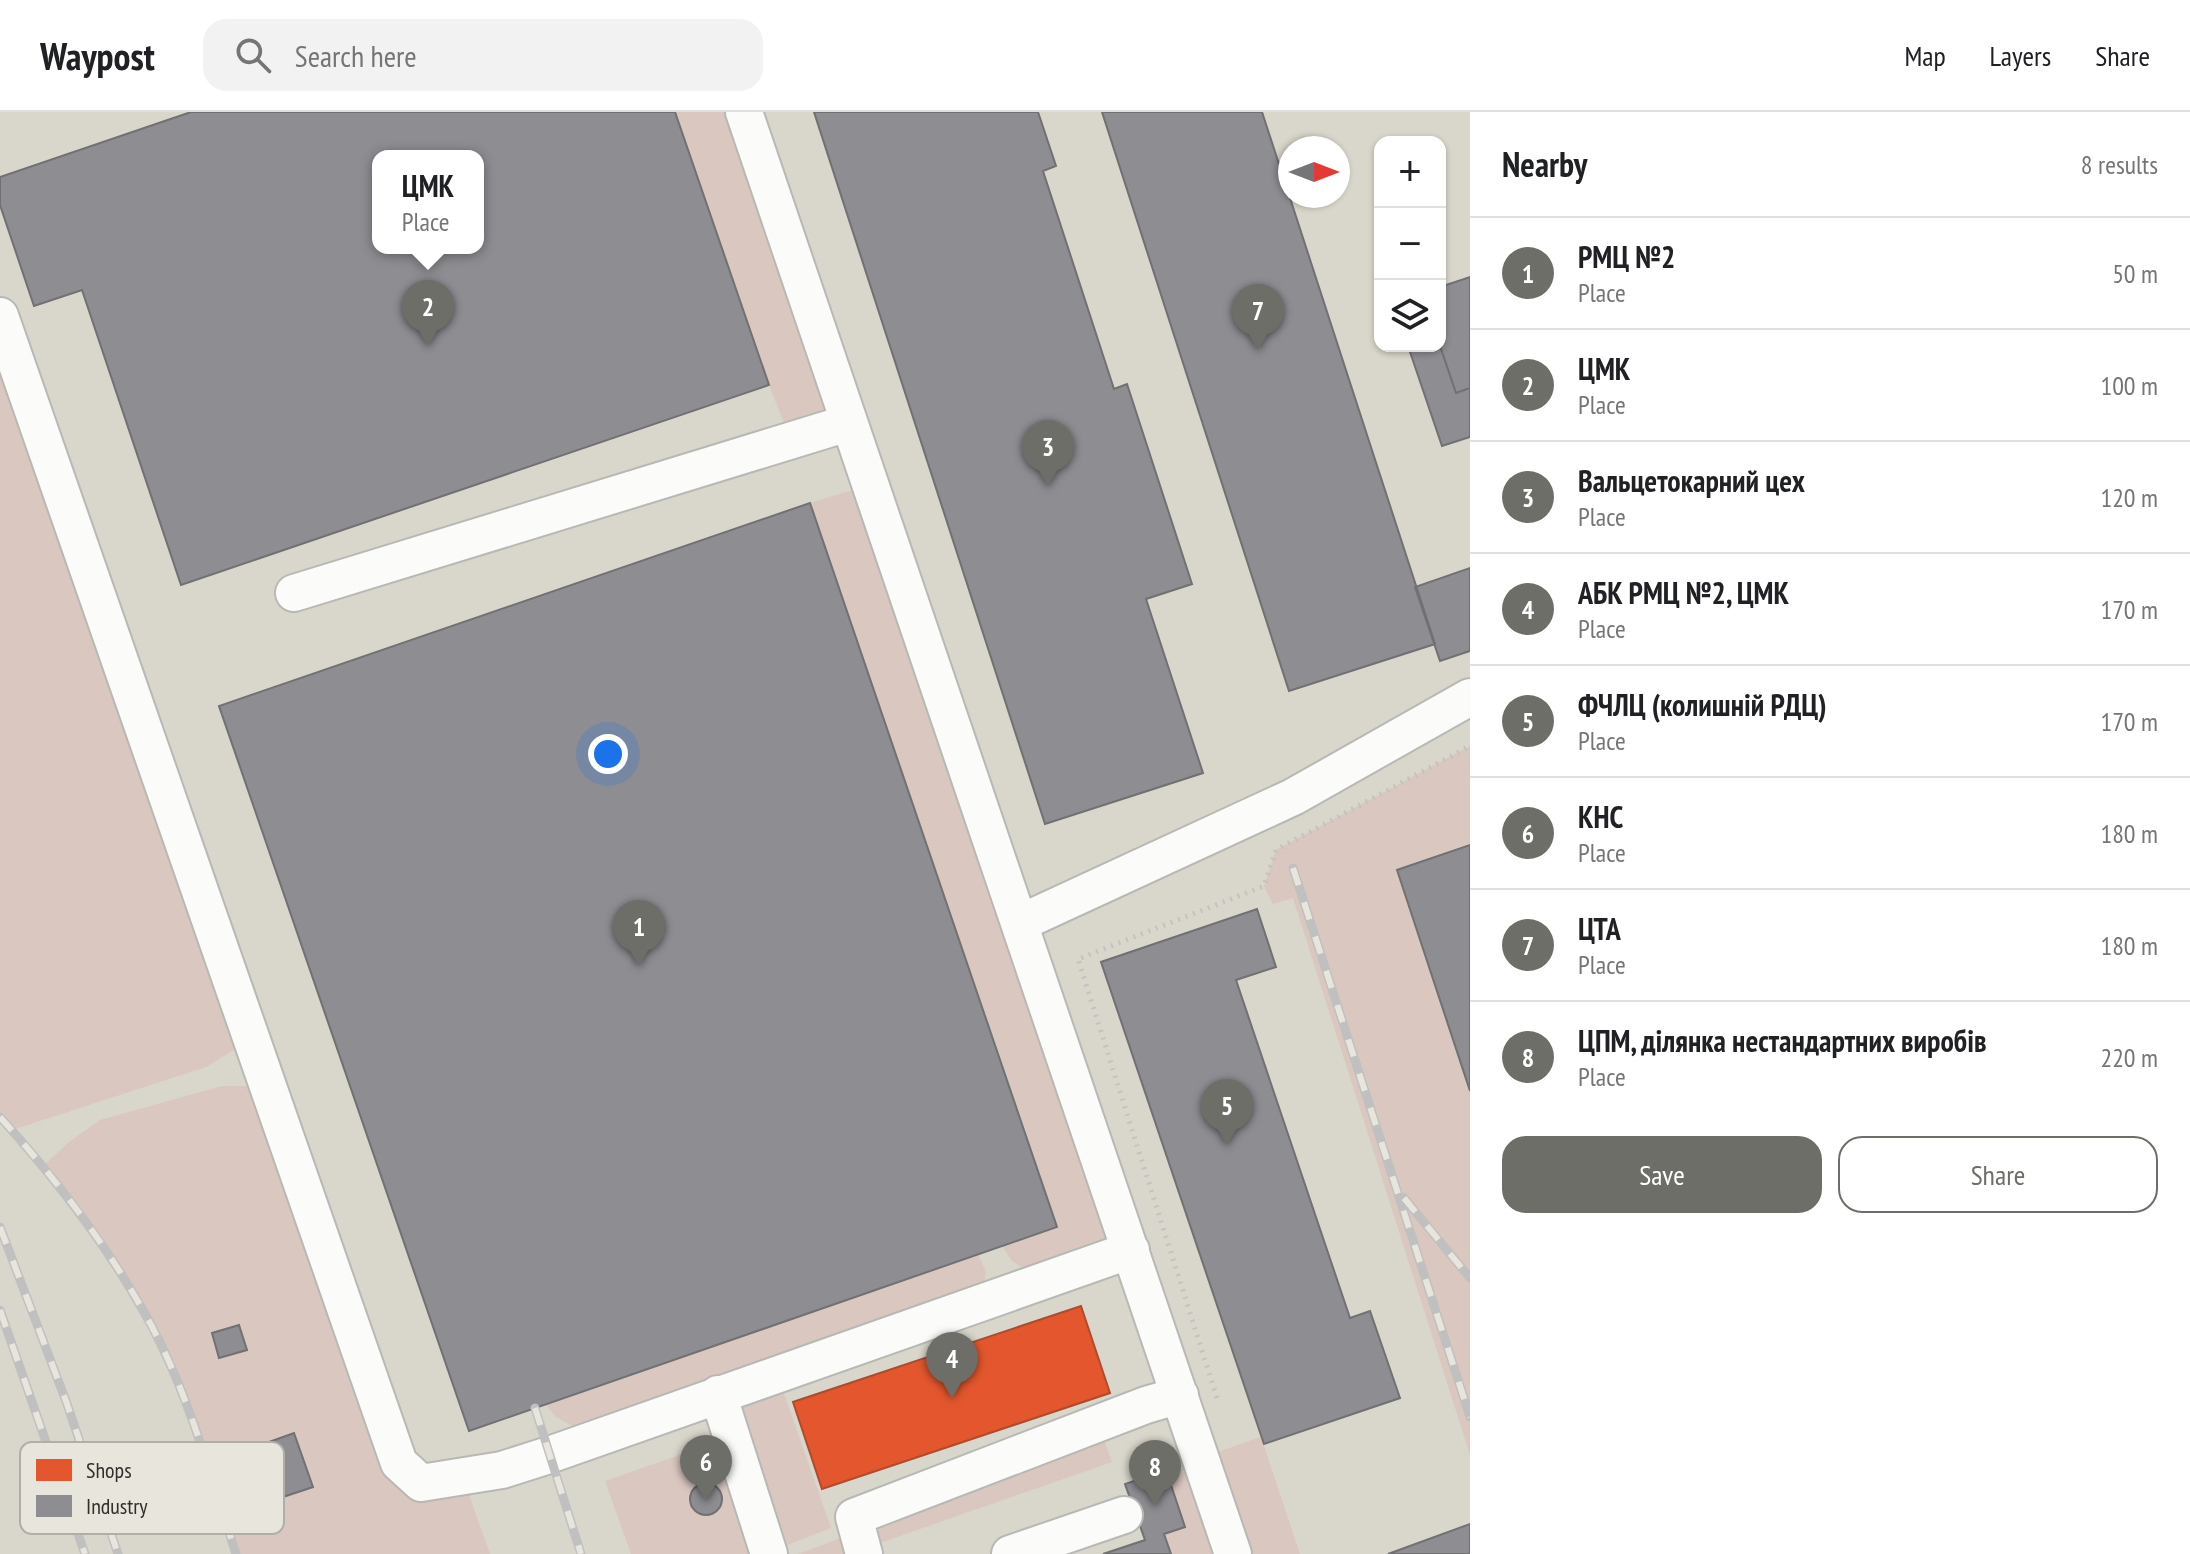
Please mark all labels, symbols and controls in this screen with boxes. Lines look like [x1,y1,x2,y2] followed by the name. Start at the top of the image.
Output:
[203,19,763,91] search box
[40,31,155,80] text: Waypost
[231,33,275,77] icon: search
[295,36,417,75] text: Search here
[1904,37,1946,74] text: Map
[1990,37,2051,74] text: Layers
[2095,37,2150,74] text: Share
[1278,136,1350,208] north arrow
[1374,136,1446,352] map controls
[1374,136,1446,208] button: +
[1502,142,1587,186] text: Nearby
[2081,148,2158,181] text: 8 results
[372,150,484,254] popup
[402,166,454,205] text: ЦМК
[402,205,450,238] text: Place
[1374,208,1446,280] button: −
[1578,237,1675,276] text: РМЦ №2
[1522,257,1534,290] text: 1
[2112,257,2158,290] text: 50 m
[1578,276,1626,309] text: Place
[402,280,454,346] pin: 2
[1374,280,1446,352] button: layers
[1232,284,1284,350] pin: 7
[1578,349,1630,388] text: ЦМК
[1522,369,1534,402] text: 2
[2100,369,2158,402] text: 100 m
[1578,388,1626,421] text: Place
[1022,420,1074,486] pin: 3
[1578,461,1805,500] text: Вальцетокарний цех
[1522,481,1534,514] text: 3
[2100,481,2158,514] text: 120 m
[1578,500,1626,533] text: Place
[1578,573,1789,612] text: АБК РМЦ №2, ЦМК
[1522,593,1534,626] text: 4
[2100,593,2158,626] text: 170 m
[1578,612,1626,645] text: Place
[1578,685,1827,724] text: ФЧЛЦ (колишній РДЦ)
[1522,705,1534,738] text: 5
[2100,705,2158,738] text: 170 m
[1578,724,1626,757] text: Place
[588,734,628,774] your location
[1578,797,1623,836] text: КНС
[1522,817,1534,850] text: 6
[2100,817,2158,850] text: 180 m
[1578,836,1626,869] text: Place
[613,900,665,966] pin: 1
[1578,909,1621,948] text: ЦТА
[1522,929,1534,962] text: 7
[2100,929,2158,962] text: 180 m
[1578,948,1626,981] text: Place
[1578,1021,1986,1060] text: ЦПМ, ділянка нестандартних виробів
[1522,1041,1534,1074] text: 8
[2100,1041,2158,1074] text: 220 m
[1578,1060,1626,1093] text: Place
[1201,1079,1253,1145] pin: 5
[1502,1136,1822,1213] button: Save
[1838,1136,2158,1213] button: Share
[926,1332,978,1398] pin: 4
[680,1435,732,1501] pin: 6
[1129,1440,1181,1506] pin: 8
[20,1442,284,1534] legend
[86,1456,132,1484] text: Shops
[86,1492,148,1520] text: Industry

